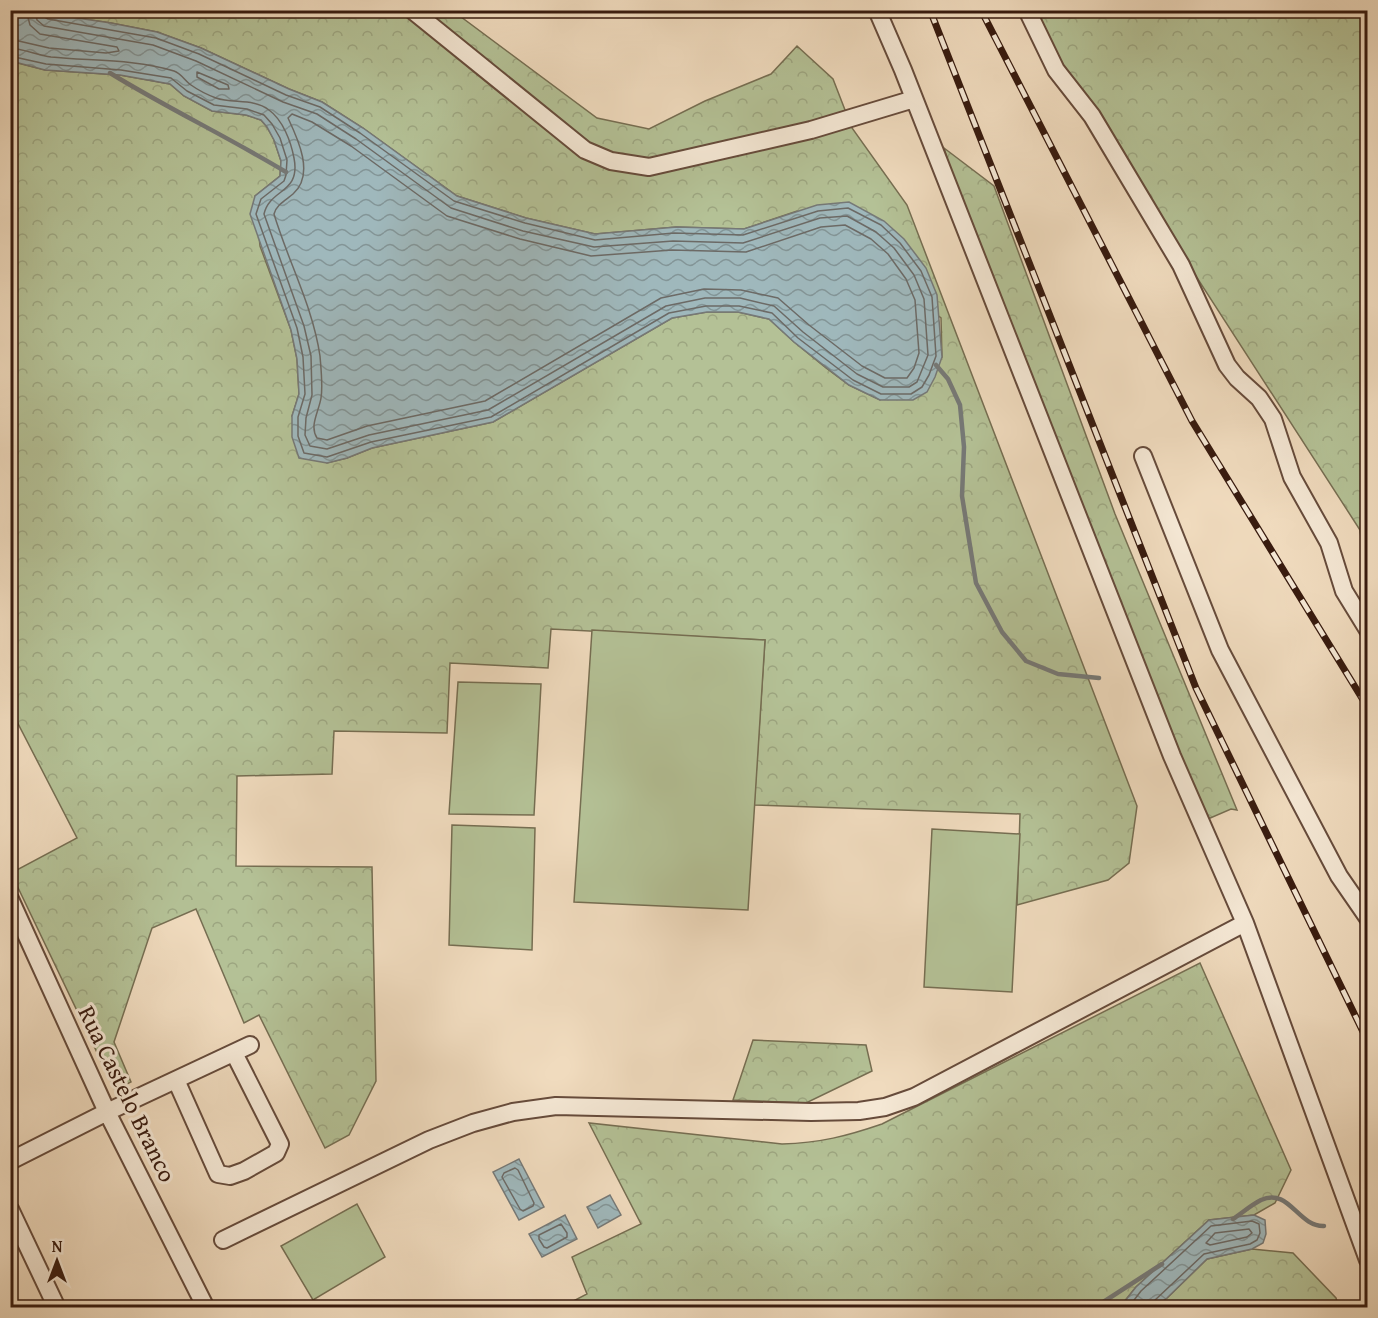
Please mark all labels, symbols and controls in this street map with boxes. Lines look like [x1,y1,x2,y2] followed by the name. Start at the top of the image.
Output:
[70,1000,185,1188] street label: Rua Castelo Branco
[27,1231,87,1291] north arrow
[52,1234,63,1258] text: N

